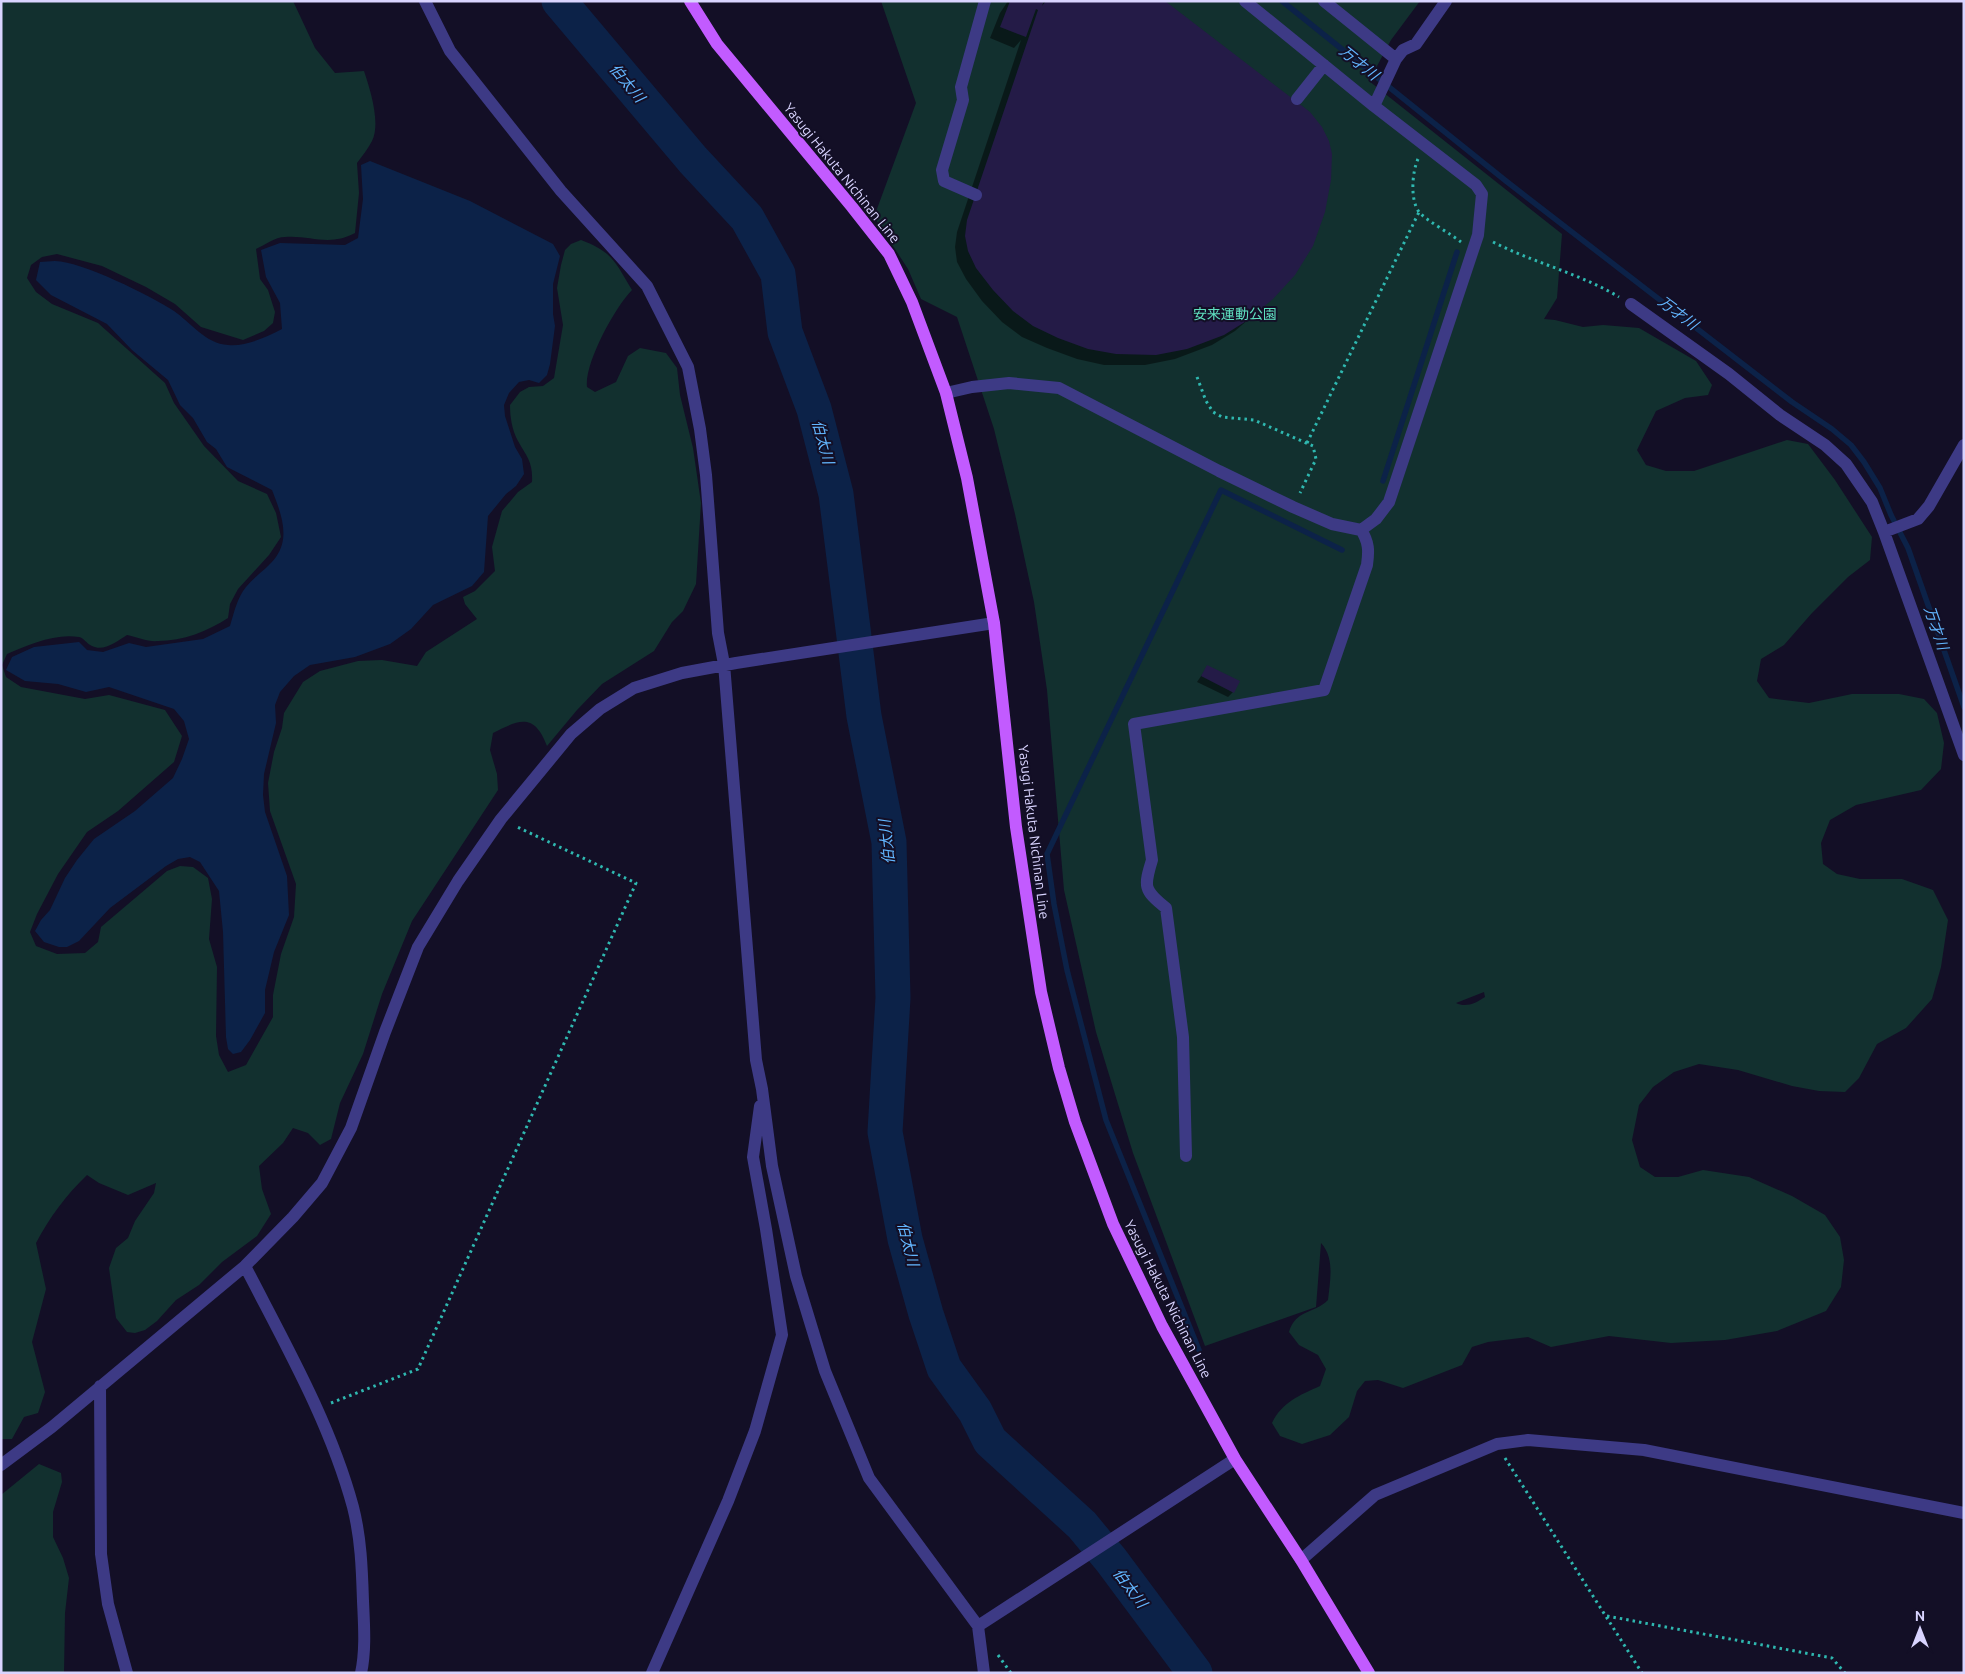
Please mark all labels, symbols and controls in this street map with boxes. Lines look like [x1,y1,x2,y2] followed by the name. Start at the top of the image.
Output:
[1336,42,1384,85] water label: 万才川
[606,60,650,107] water label: 伯太川
[781,100,903,246] street label: Yasugi Hakuta Nichinan Line
[1655,292,1703,334] water label: 万才川
[1193,306,1277,322] park label: 安来運動公園
[809,418,838,468] water label: 伯太川
[1921,604,1952,654] water label: 万才川
[1015,744,1053,920] street label: Yasugi Hakuta Nichinan Line
[875,817,897,865] water label: 伯太川
[1121,1217,1215,1381] street label: Yasugi Hakuta Nichinan Line
[895,1220,923,1270] water label: 伯太川
[1110,1565,1152,1612] water label: 伯太川
[1895,1604,1945,1654] north arrow
[1915,1608,1925,1624] text: N

